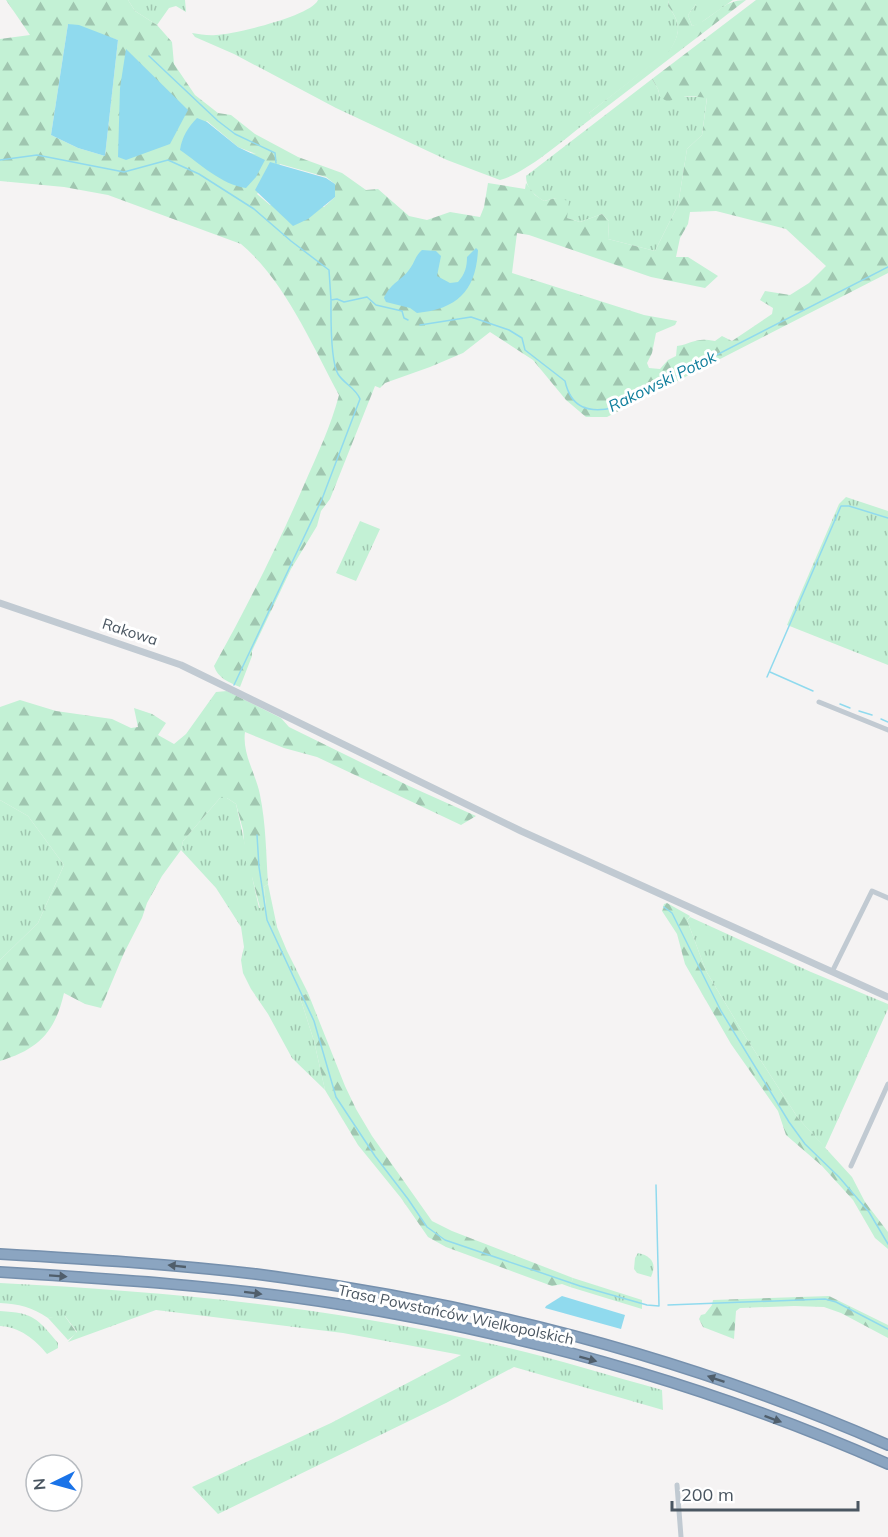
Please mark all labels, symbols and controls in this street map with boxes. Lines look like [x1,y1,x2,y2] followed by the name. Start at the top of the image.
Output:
[605,346,720,416] water label: Rakowski Potok
[100,614,160,649] street label: Rakowa
[167,1261,186,1271] one-way arrow
[49,1271,68,1280] one-way arrow
[336,1280,576,1349] street label: Trasa Powstańców Wielkopolskich
[243,1288,262,1297] one-way arrow
[579,1354,597,1364] one-way arrow
[707,1373,725,1383] one-way arrow
[764,1414,782,1424] one-way arrow
[24,1453,84,1513] north arrow
[672,1474,858,1512] scale bar
[29,1477,50,1491] text: N
[681,1483,734,1506] text: 200 m

